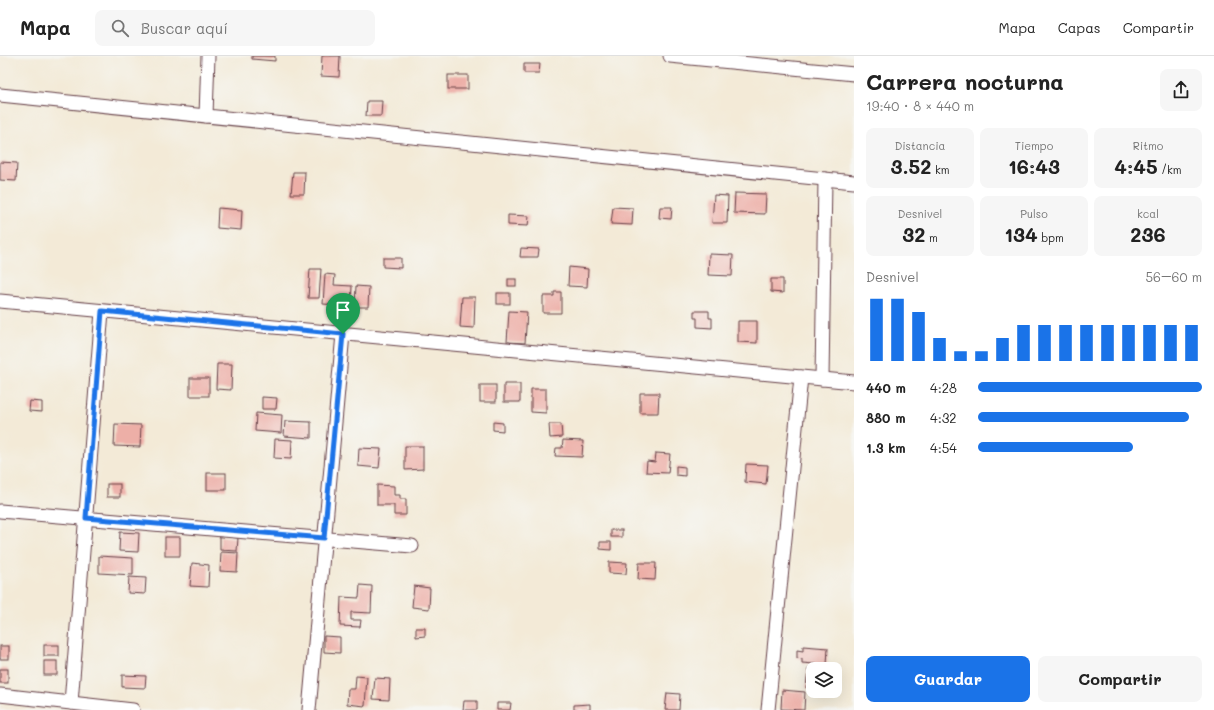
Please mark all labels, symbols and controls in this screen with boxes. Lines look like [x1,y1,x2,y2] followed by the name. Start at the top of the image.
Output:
[95,10,375,46] search box
[20,15,71,40] text: Mapa
[109,17,131,39] icon: search
[141,18,228,38] text: Buscar aquí
[999,18,1036,37] text: Mapa
[1058,18,1101,37] text: Capas
[1123,18,1194,37] text: Compartir
[866,67,1064,96] text: Carrera nocturna
[1160,69,1202,111] button: share
[866,97,974,114] text: 19:40 · 8 × 440 m
[895,138,945,153] text: Distancia
[1015,138,1053,153] text: Tiempo
[1133,138,1163,153] text: Ritmo
[890,153,931,179] text: 3.52
[1008,153,1060,179] text: 16:43
[1114,153,1158,179] text: 4:45
[931,162,950,177] text: km
[1158,162,1182,177] text: /km
[898,206,942,221] text: Desnivel
[1020,206,1048,221] text: Pulso
[1137,206,1159,221] text: kcal
[902,221,925,247] text: 32
[1004,221,1038,247] text: 134
[1130,221,1166,247] text: 236
[925,230,938,245] text: m
[1038,230,1064,245] text: bpm
[866,268,919,285] text: Desnivel
[1146,268,1202,285] text: 56–60 m
[326,293,360,334] pin
[332,299,354,321] icon: arrive
[866,379,906,396] text: 440 m
[930,379,957,396] text: 4:28
[866,409,905,426] text: 880 m
[930,409,957,426] text: 4:32
[866,439,906,456] text: 1.3 km
[930,439,957,456] text: 4:54
[866,656,1030,702] button: Guardar
[1038,656,1202,702] button: Compartir
[806,662,842,698] map controls
[806,662,842,698] button: layers

